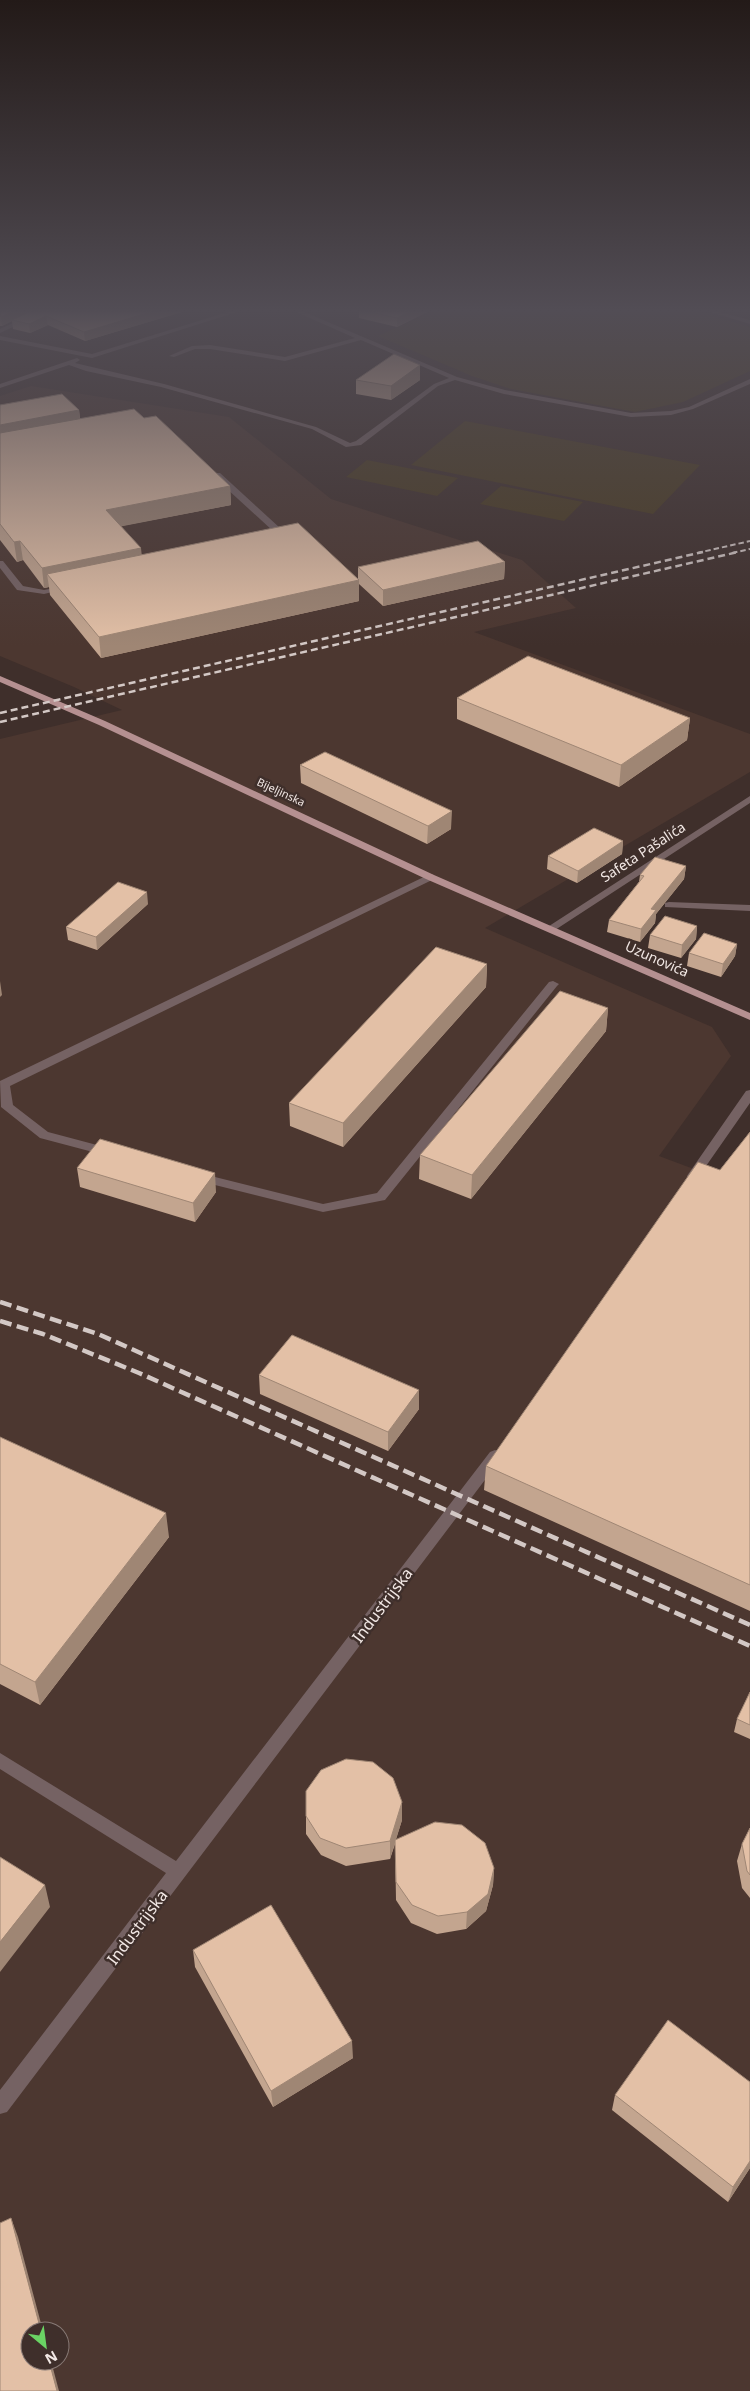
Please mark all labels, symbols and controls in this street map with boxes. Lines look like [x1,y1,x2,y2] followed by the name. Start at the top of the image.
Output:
[255,774,308,809] street label: Bijeljinska
[597,817,689,886] street label: Safeta Pašalića
[622,936,692,981] street label: Uzunovića
[347,1563,417,1647] street label: Industrijska
[102,1885,172,1969] street label: Industrijska
[20,2321,70,2371] north arrow
[42,2347,61,2369] text: N

